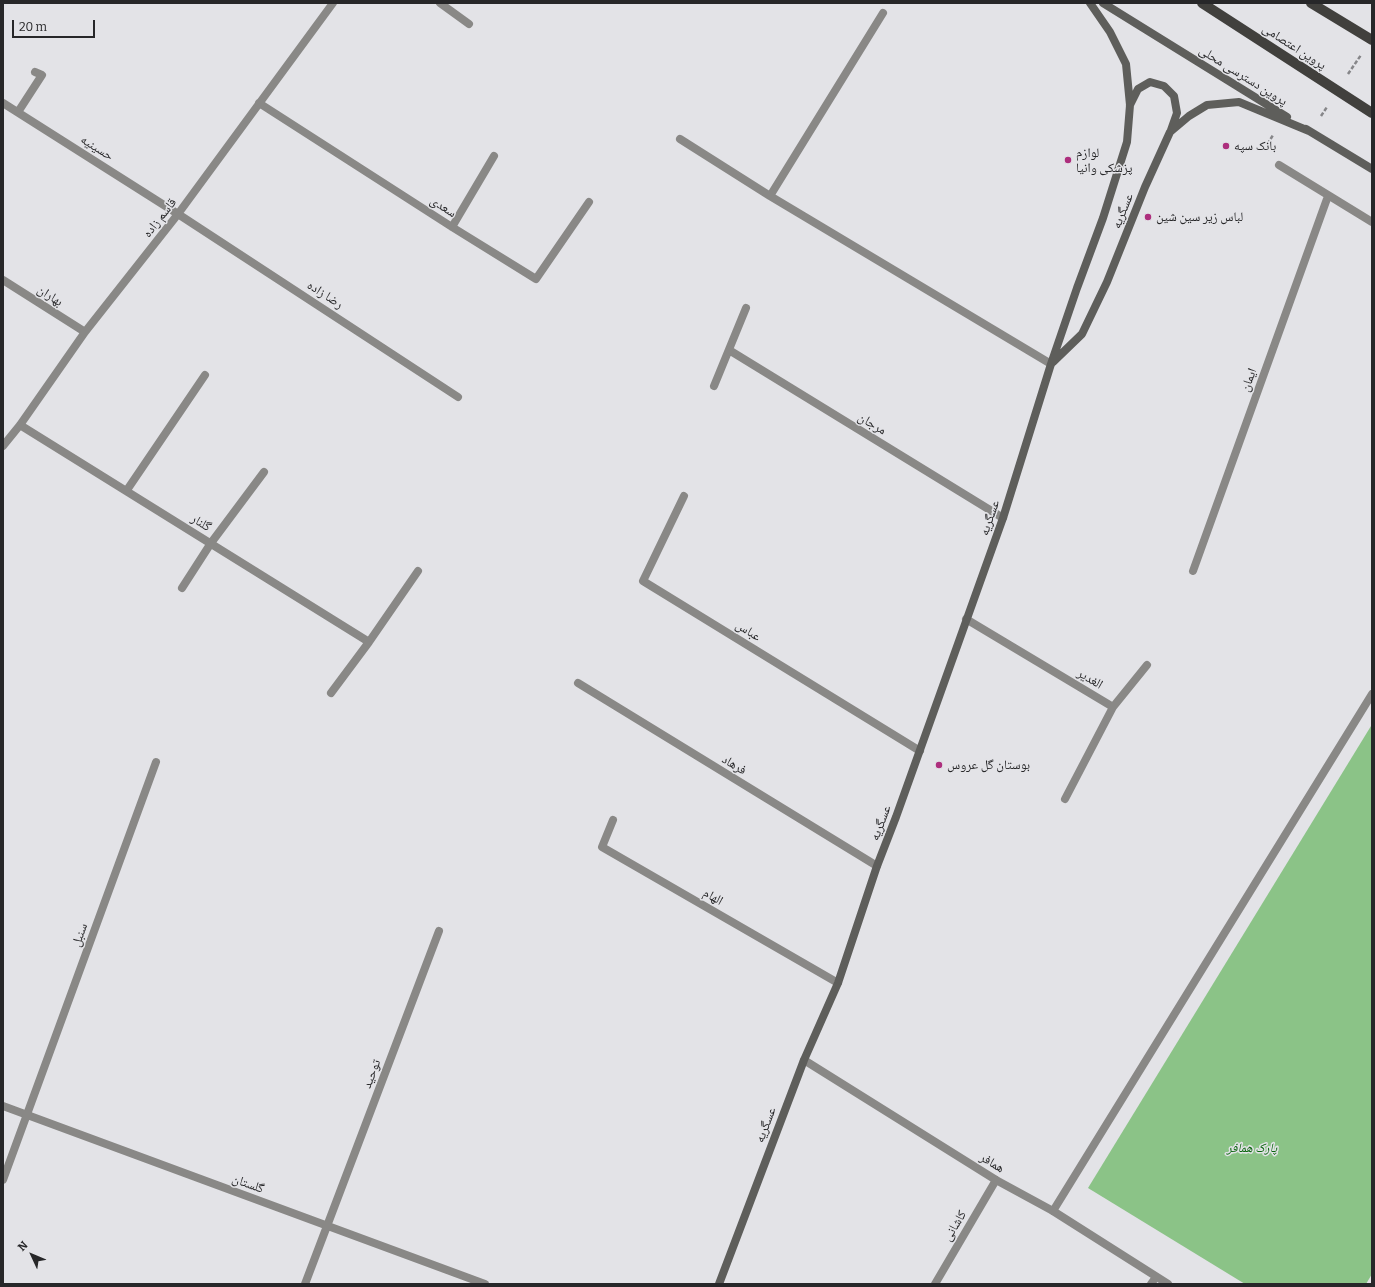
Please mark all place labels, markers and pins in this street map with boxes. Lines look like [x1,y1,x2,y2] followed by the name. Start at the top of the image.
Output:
[1234,138,1276,154] place label: بانک سپه
[1221,141,1231,151] marker: بانک سپه
[1076,145,1132,176] place label: لوازم پزشکی وانیا
[1063,155,1073,165] marker: لوازم پزشکی وانیا
[1156,209,1243,225] place label: لباس زیر سین شین
[1143,212,1153,222] marker: لباس زیر سین شین
[947,757,1030,773] place label: بوستان گل عروس
[934,760,944,770] marker: بوستان گل عروس

